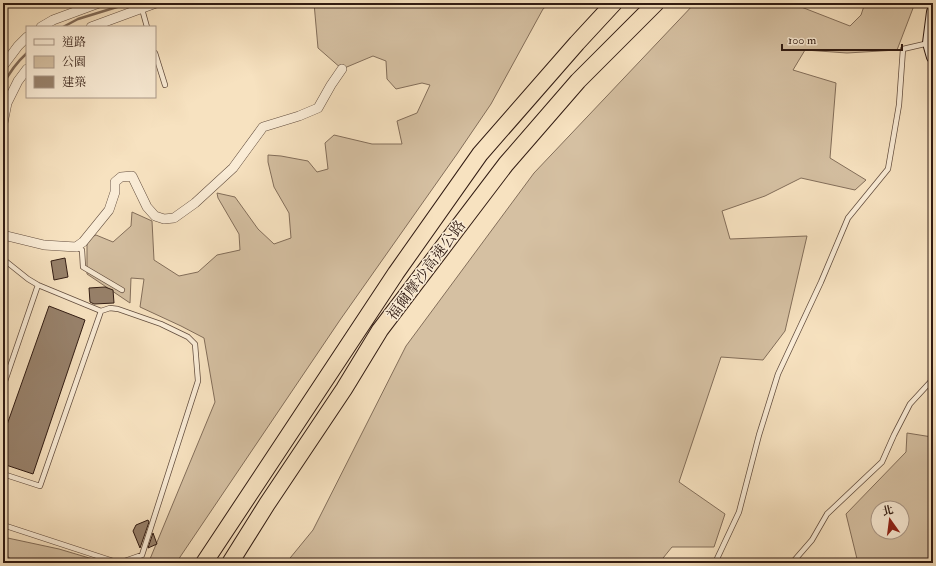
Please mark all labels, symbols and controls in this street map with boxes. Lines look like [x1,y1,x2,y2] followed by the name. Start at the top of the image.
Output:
[26,26,156,98] legend
[782,26,902,52] scale bar
[788,33,817,48] text: 100 m
[62,35,86,50] text: 道路
[62,55,86,70] text: 公園
[62,75,86,90] text: 建築
[383,217,470,324] street label: 福爾摩沙高速公路
[870,500,910,540] north arrow
[881,503,895,518] text: 北

